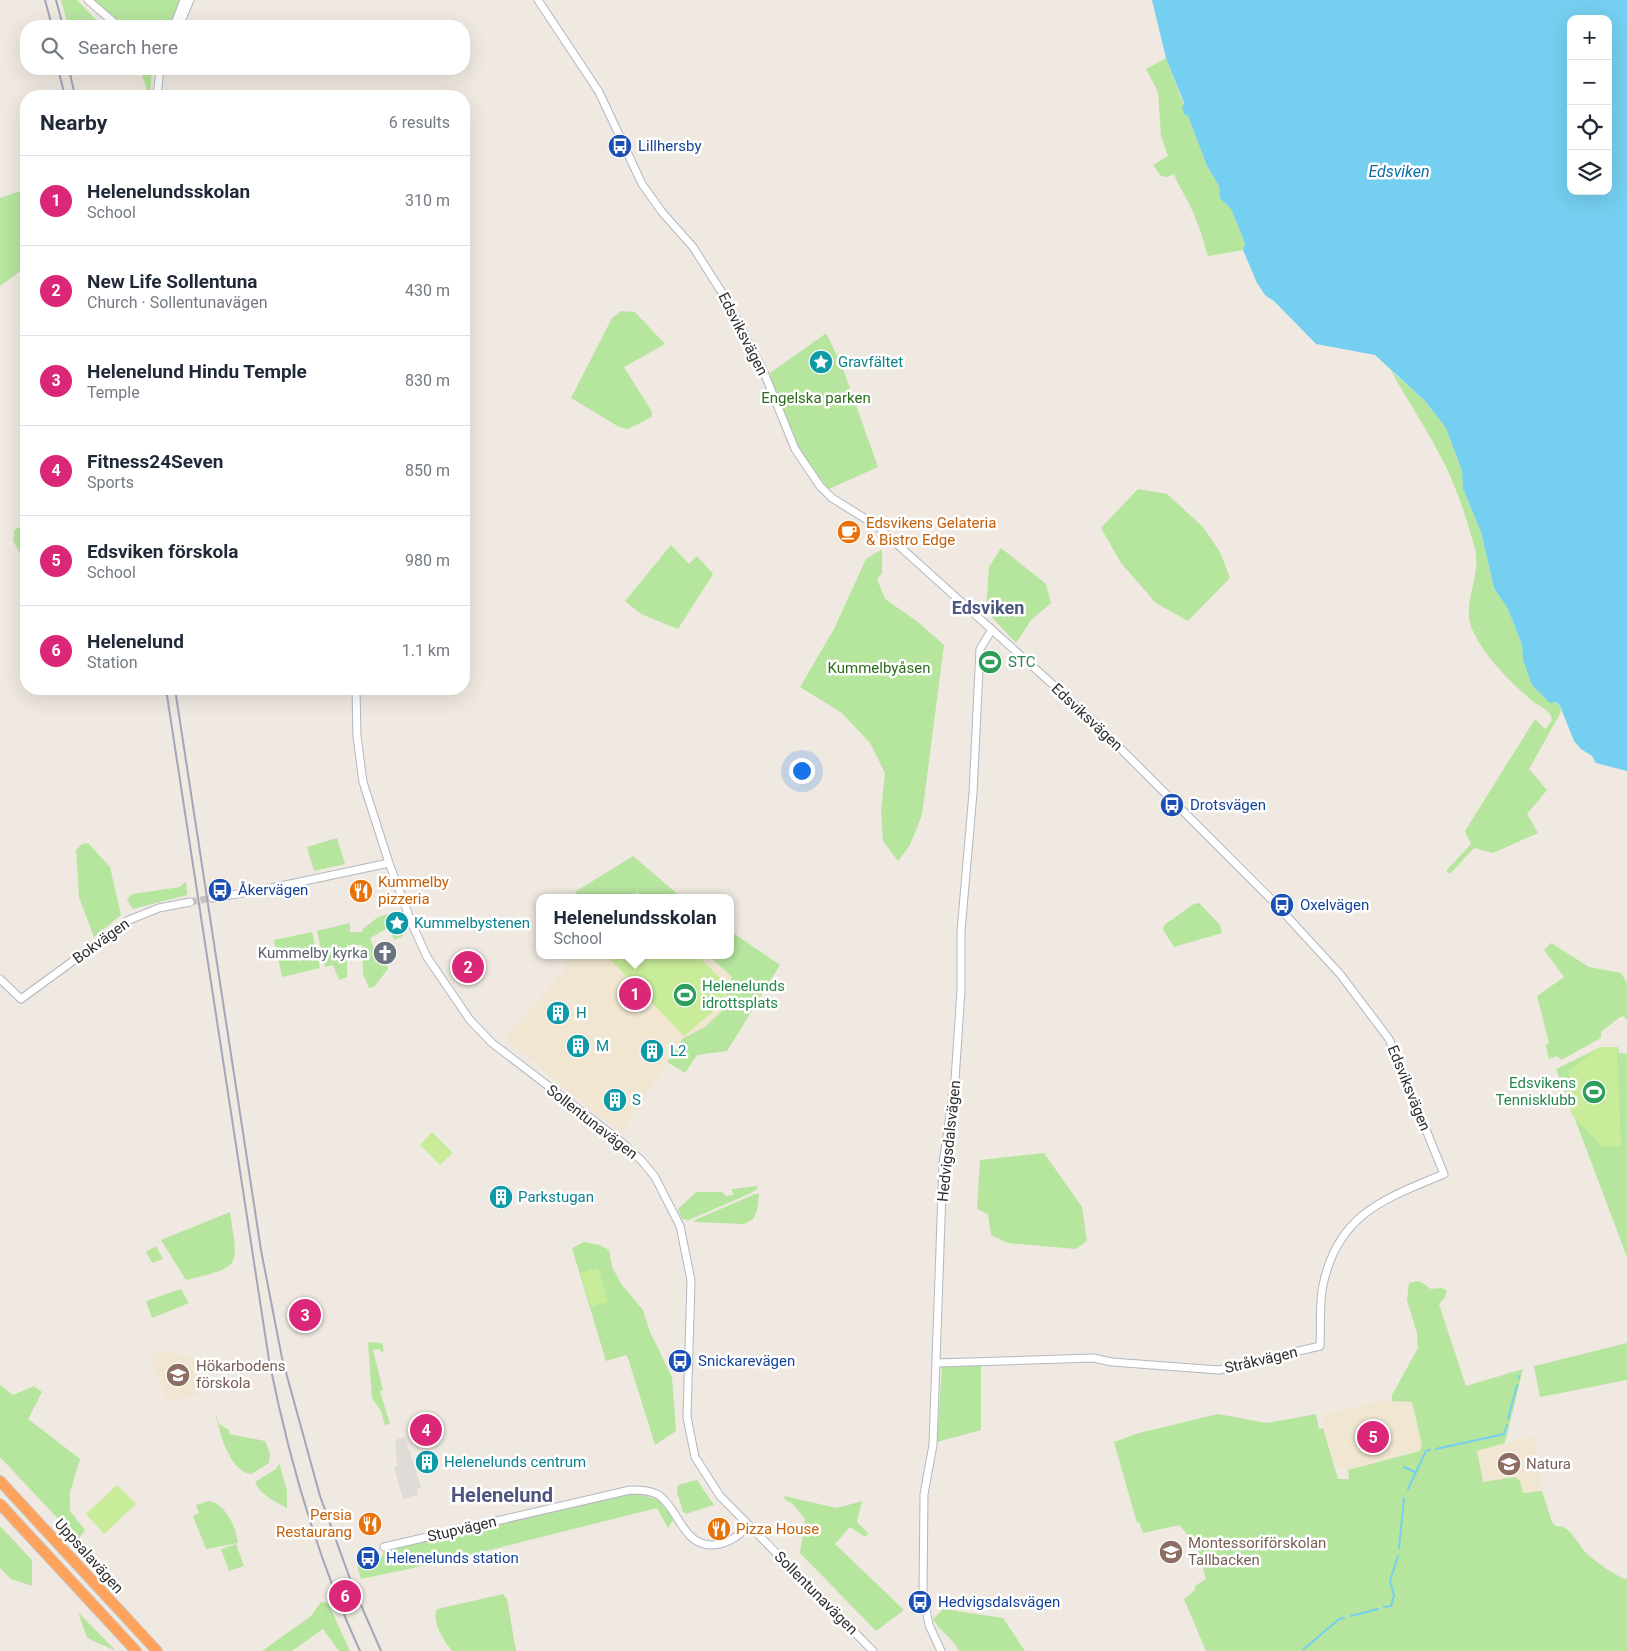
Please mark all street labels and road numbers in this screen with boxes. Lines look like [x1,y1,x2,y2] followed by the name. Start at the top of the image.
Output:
[714,289,772,379] street label: Edsviksvägen
[1048,679,1126,755] street label: Edsviksvägen
[69,914,133,968] street label: Bokvägen
[1384,1043,1434,1133] street label: Edsviksvägen
[934,1079,964,1203] street label: Hedvigsdalsvägen
[543,1081,641,1163] street label: Sollentunavägen
[1223,1343,1299,1377] street label: Stråkvägen
[426,1512,498,1546] street label: Stupvägen
[51,1515,127,1597] street label: Uppsalavägen
[771,1548,861,1638] street label: Sollentunavägen

